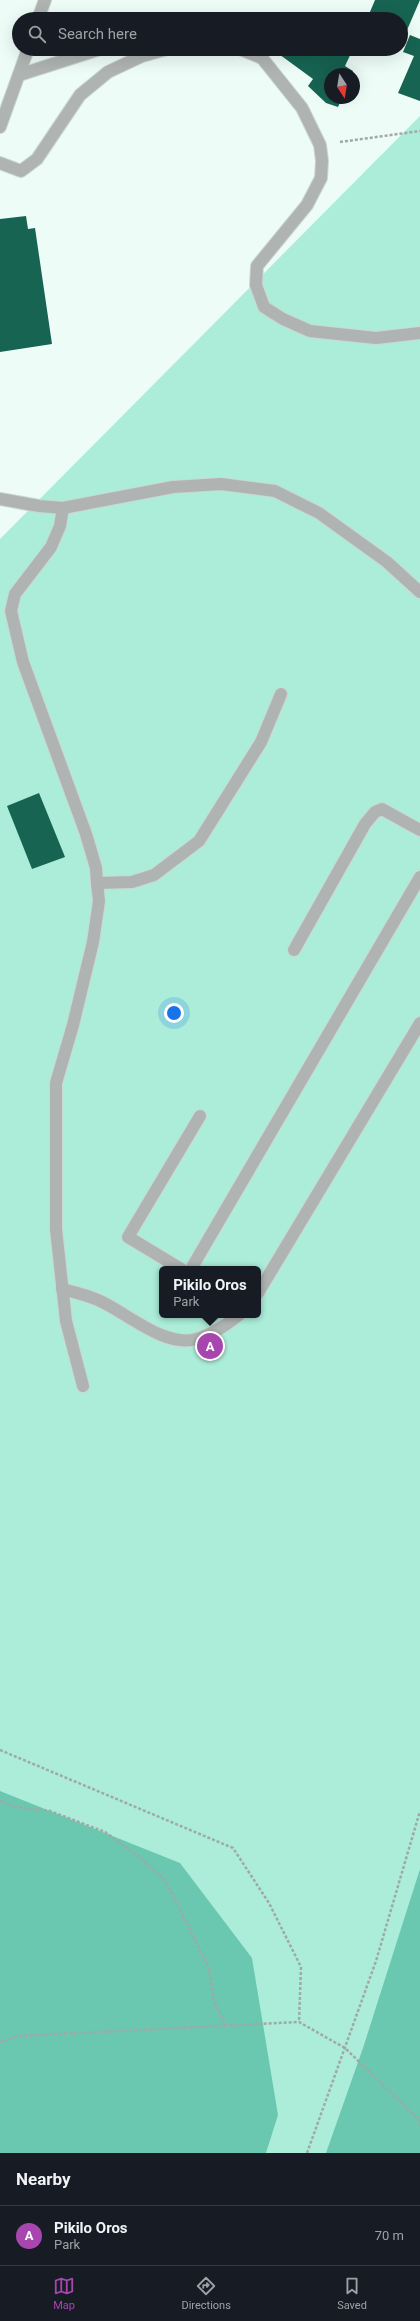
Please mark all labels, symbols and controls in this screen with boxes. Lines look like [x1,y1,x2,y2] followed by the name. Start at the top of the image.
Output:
[12,12,408,56] search box
[26,23,48,45] icon: search
[58,25,137,43] text: Search here
[324,68,360,104] north arrow
[164,1003,184,1023] your location
[159,1266,261,1318] popup
[173,1276,247,1294] text: Pikilo Oros
[173,1294,199,1309] text: Park
[197,1331,223,1361] pin: A
[16,2169,71,2189] text: Nearby
[54,2219,128,2237] text: Pikilo Oros
[25,2228,33,2243] text: A
[375,2228,404,2243] text: 70 m
[54,2237,80,2252] text: Park
[53,2275,75,2312] tab: Map
[181,2275,231,2312] tab: Directions
[337,2275,367,2312] tab: Saved

